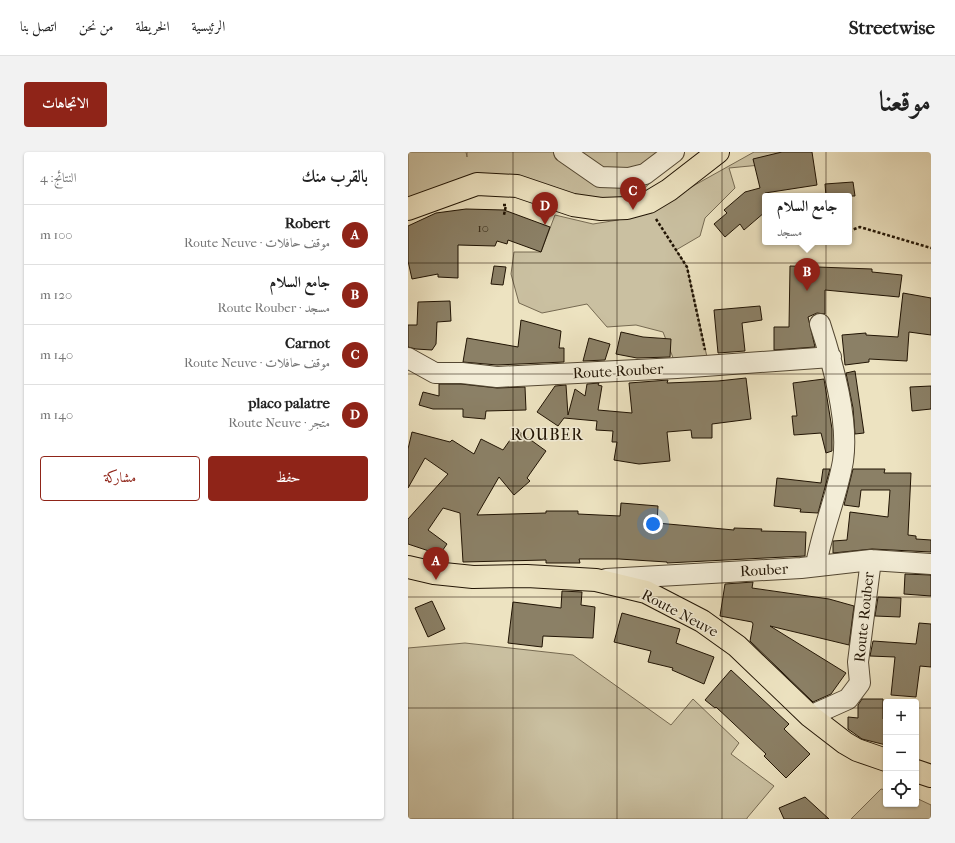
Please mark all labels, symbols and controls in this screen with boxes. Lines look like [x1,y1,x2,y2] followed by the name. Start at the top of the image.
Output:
[849,17,935,39] text: Streetwise
[20,18,57,35] text: اتصل بنا
[79,18,114,35] text: من نحن
[136,18,170,35] text: الخريطة
[192,18,225,35] text: الرئيسية
[24,82,107,127] button: الاتجاهات
[879,85,931,118] text: موقعنا
[302,166,368,186] text: بالقرب منك
[40,170,76,185] text: النتائج: 4
[620,177,646,210] pin: C
[532,192,558,225] pin: D
[762,193,852,245] popup
[777,197,837,215] text: جامع السلام
[285,214,330,232] text: Robert
[477,220,489,235] house number: 10
[777,224,802,239] text: مسجد
[40,227,73,242] text: 100 m
[351,227,359,242] text: A
[184,235,330,250] text: موقف حافلات · Route Neuve
[794,258,820,291] pin: B
[269,273,330,291] text: جامع السلام
[40,287,72,302] text: 120 m
[351,287,359,302] text: B
[218,300,330,315] text: مسجد · Route Rouber
[285,334,330,352] text: Carnot
[40,347,73,362] text: 140 m
[351,347,359,362] text: C
[184,355,330,370] text: موقف حافلات · Route Neuve
[572,360,664,382] street label: Route Rouber
[248,394,330,412] text: placo palatre
[40,407,73,422] text: 140 m
[350,407,360,422] text: D
[228,415,330,430] text: متجر · Route Neuve
[510,425,584,444] district label: ROUBER
[40,456,200,501] button: مشاركة
[208,456,368,501] button: حفظ
[643,514,663,534] your location
[423,547,449,580] pin: A
[739,560,789,580] street label: Rouber
[850,570,878,663] street label: Route Rouber
[639,585,722,641] street label: Route Neuve
[883,699,919,807] map controls
[883,699,919,735] button: +
[883,735,919,771] button: −
[883,771,919,807] button: locate

